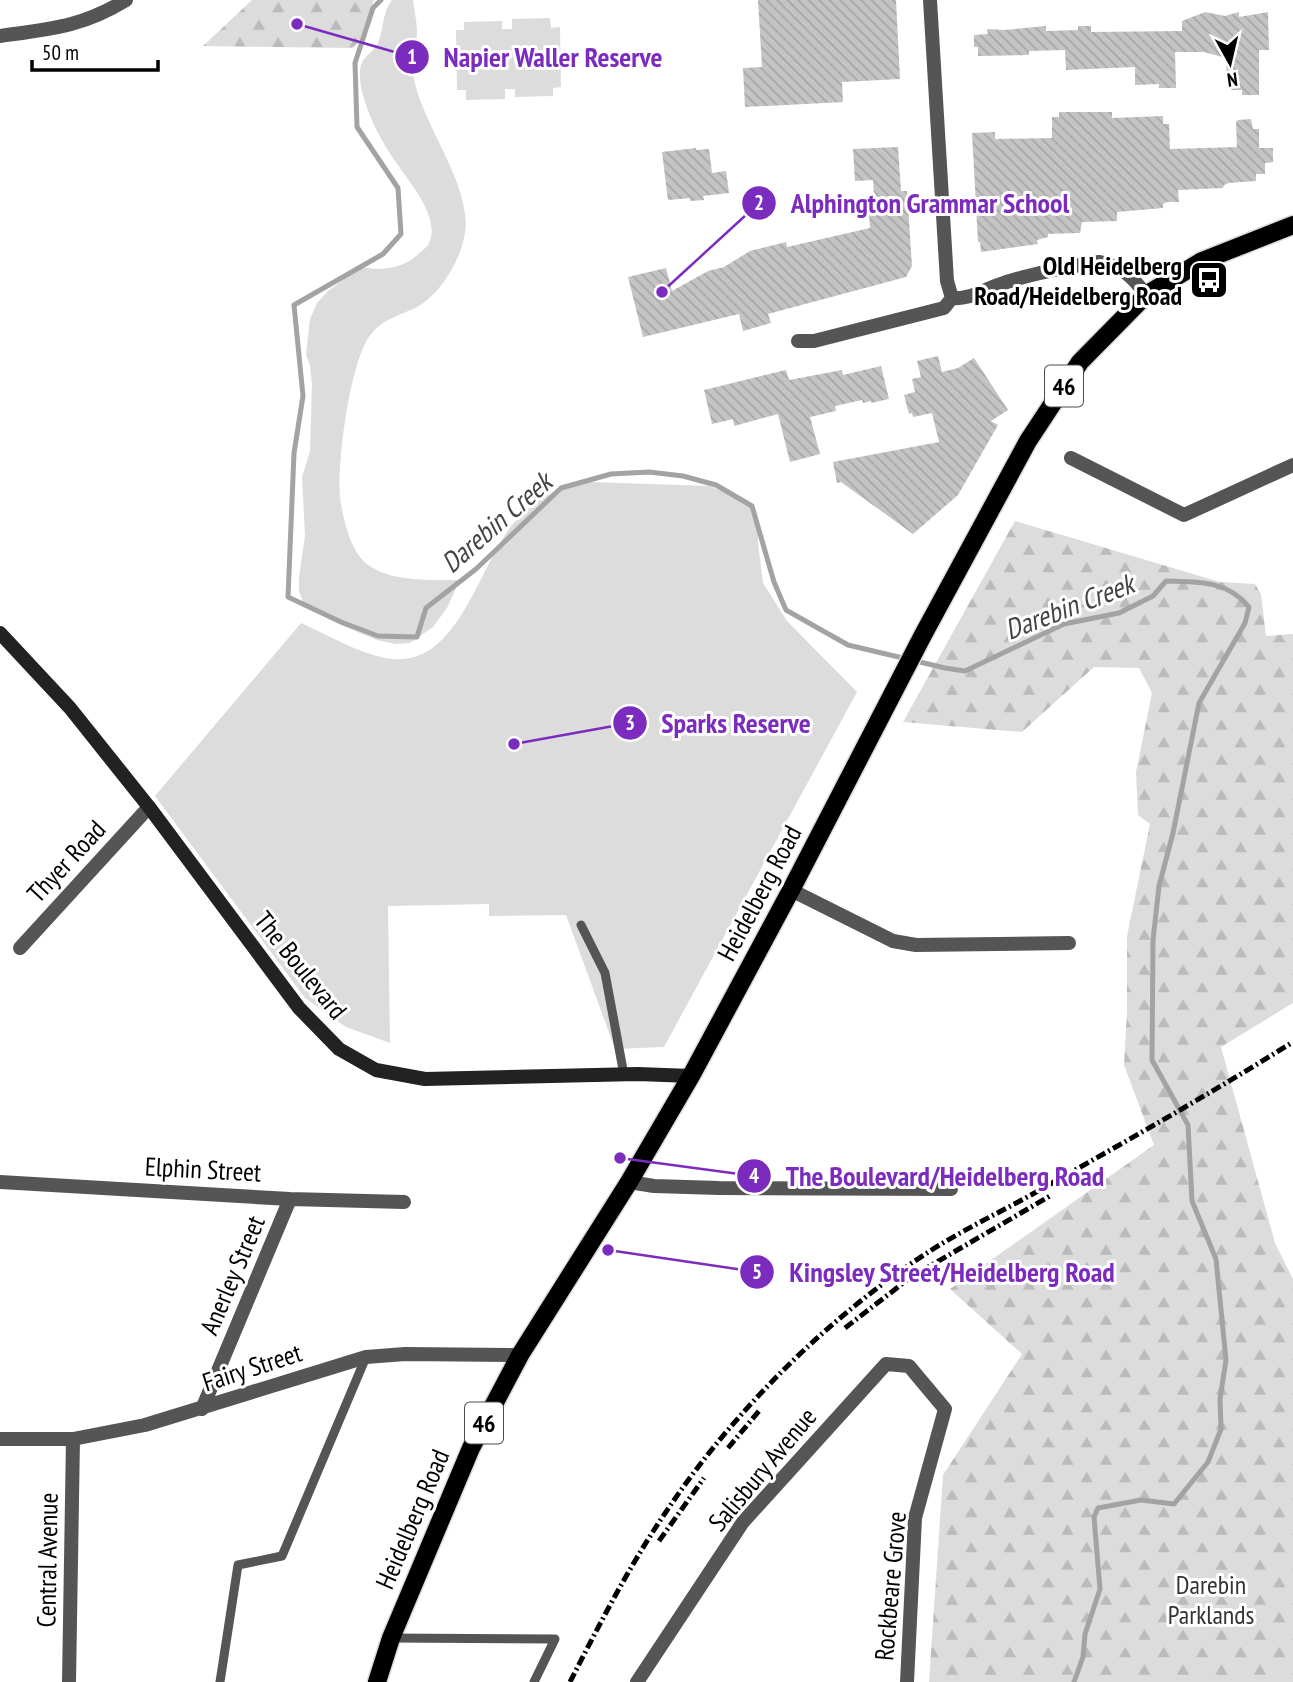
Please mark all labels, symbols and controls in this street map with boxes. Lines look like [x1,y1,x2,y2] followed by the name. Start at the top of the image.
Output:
[32,28,158,72] scale bar
[1195,28,1265,98] north arrow
[394,32,677,81] callout: Napier Waller Reserve
[444,38,662,75] text: Napier Waller Reserve
[42,39,79,66] text: 50 m
[407,43,417,70] text: 1
[1226,67,1239,92] text: N
[741,178,1083,227] callout: Alphington Grammar School
[790,184,1070,221] text: Alphington Grammar School
[754,189,764,216] text: 2
[974,249,1182,312] place label: Old Heidelberg Road/Heidelberg Road
[1188,259,1230,301] bus stop icon: Old Heidelberg Road/Heidelberg Road
[1045,366,1083,407] road number: 46
[433,462,562,580] water label: Darebin Creek
[999,563,1142,648] water label: Darebin Creek
[613,699,825,748] callout: Sparks Reserve
[661,704,811,741] text: Sparks Reserve
[625,709,635,736] text: 3
[20,813,112,909] street label: Thyer Road
[710,820,808,966] street label: Heidelberg Road
[247,904,355,1026] street label: The Boulevard
[144,1149,262,1189] street label: Elphin Street
[737,1152,1118,1201] callout: The Boulevard/Heidelberg Road
[786,1157,1104,1194] text: The Boulevard/Heidelberg Road
[749,1162,759,1189] text: 4
[192,1210,272,1340] street label: Anerley Street
[740,1247,1129,1296] callout: Kingsley Street/Heidelberg Road
[789,1253,1115,1290] text: Kingsley Street/Heidelberg Road
[752,1258,762,1285] text: 5
[198,1336,306,1398] street label: Fairy Street
[701,1400,823,1538] street label: Salisbury Avenue
[465,1402,503,1443] road number: 46
[368,1444,456,1594] street label: Heidelberg Road
[29,1492,65,1628] street label: Central Avenue
[867,1510,913,1662] street label: Rockbeare Grove
[1168,1568,1254,1631] park label: Darebin Parklands

